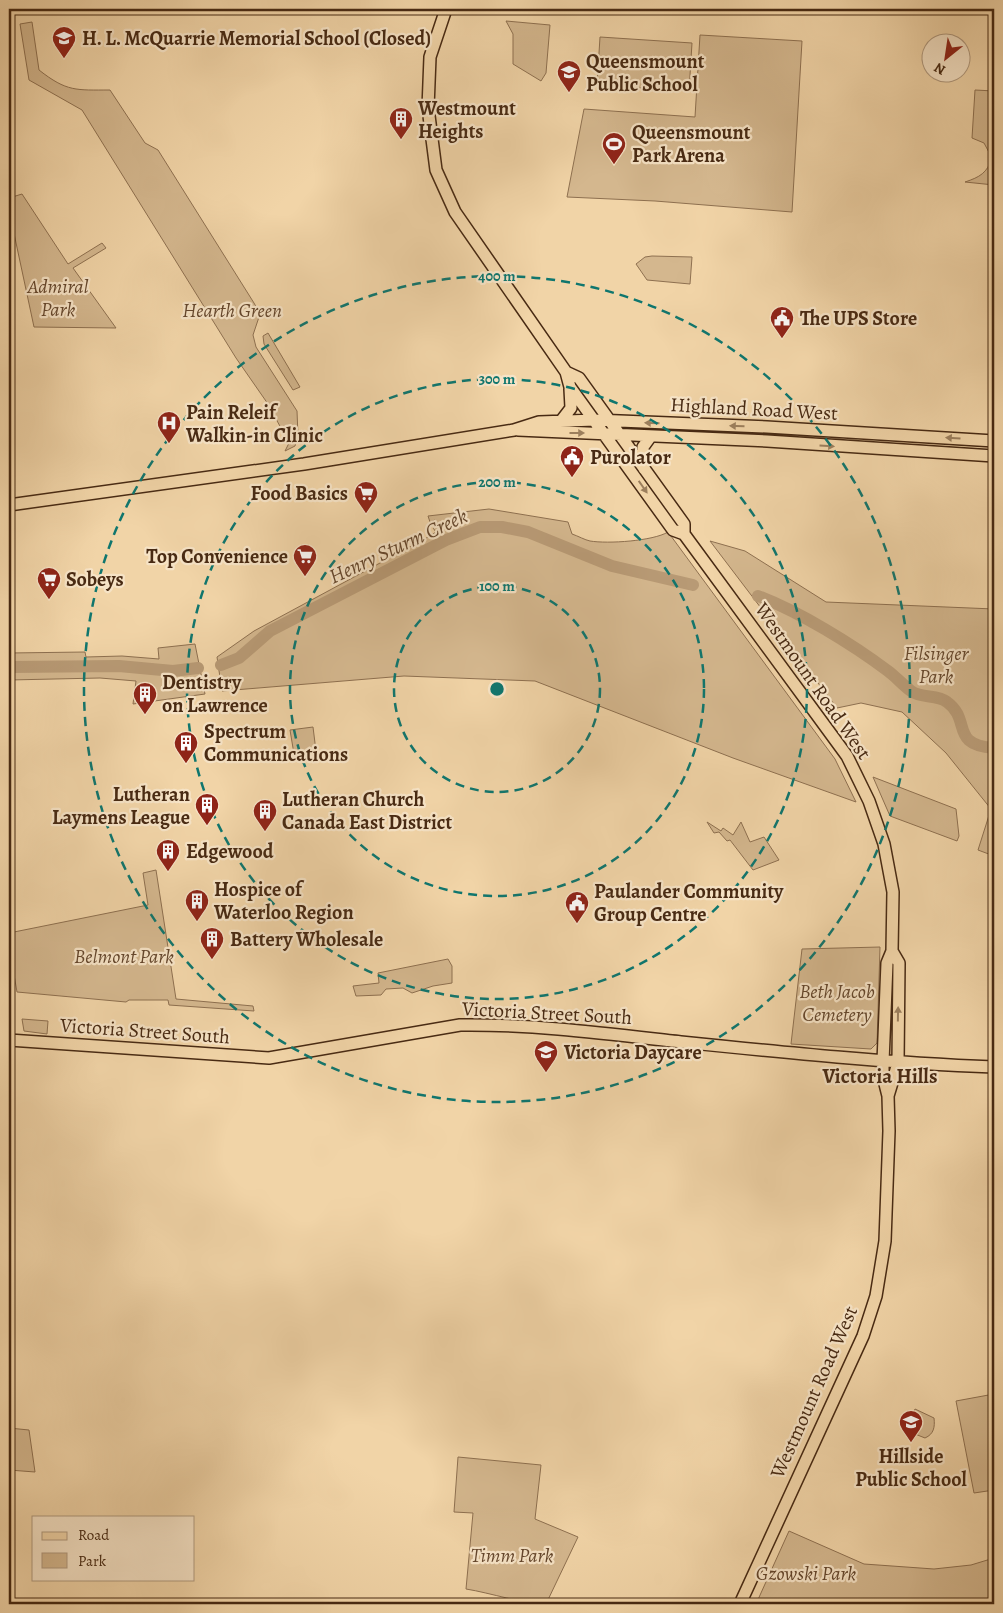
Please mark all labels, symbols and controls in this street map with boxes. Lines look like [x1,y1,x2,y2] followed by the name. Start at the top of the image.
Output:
[51,25,77,59] school or university icon: H. L. McQuarrie Memorial School (Closed)
[82,25,431,52] place label: H. L. McQuarrie Memorial School (Closed)
[920,32,970,82] north arrow
[586,48,705,98] place label: Queensmount Public School
[931,58,949,80] text: N
[556,59,582,93] school or university icon: Queensmount Public School
[417,95,516,145] place label: Westmount Heights
[388,106,414,140] building icon: Westmount Heights
[632,119,751,169] place label: Queensmount Park Arena
[601,131,627,165] sports icon: Queensmount Park Arena
[478,266,516,286] text: 400 m
[26,273,89,323] park label: Admiral Park
[182,297,282,324] park label: Hearth Green
[769,305,795,339] public building icon: The UPS Store
[800,305,917,332] place label: The UPS Store
[479,369,516,389] text: 300 m
[670,391,839,427] street label: Highland Road West
[185,399,323,449] place label: Pain Releif Walkin-in Clinic
[156,410,182,444] hospital icon: Pain Releif Walkin-in Clinic
[644,419,660,427] one-way arrow
[728,422,744,430] one-way arrow
[569,429,585,437] one-way arrow
[944,434,960,442] one-way arrow
[819,442,835,450] one-way arrow
[559,444,585,478] public building icon: Purolator
[590,444,671,471] place label: Purolator
[478,472,516,492] text: 200 m
[250,480,348,507] place label: Food Basics
[353,480,379,514] supermarket icon: Food Basics
[638,480,648,494] one-way arrow
[324,502,472,590] water label: Henry Sturm Creek
[146,543,288,570] place label: Top Convenience
[292,543,318,577] supermarket icon: Top Convenience
[36,566,62,600] supermarket icon: Sobeys
[66,566,124,593] place label: Sobeys
[479,576,515,596] text: 100 m
[748,596,878,765] street label: Westmount Road West
[904,640,969,690] park label: Filsinger Park
[162,669,268,719] place label: Dentistry on Lawrence
[488,680,506,698] centre of rings
[132,681,158,715] building icon: Dentistry on Lawrence
[204,718,348,768] place label: Spectrum Communications
[173,730,199,764] building icon: Spectrum Communications
[52,781,190,831] place label: Lutheran Laymens League
[282,786,452,836] place label: Lutheran Church Canada East District
[194,792,220,826] building icon: Lutheran Laymens League
[252,798,278,832] building icon: Lutheran Church Canada East District
[155,838,181,872] building icon: Edgewood
[186,838,274,865] place label: Edgewood
[213,876,354,926] place label: Hospice of Waterloo Region
[594,878,784,928] place label: Paulander Community Group Centre
[184,888,210,922] building icon: Hospice of Waterloo Region
[564,890,590,924] public building icon: Paulander Community Group Centre
[199,926,225,960] building icon: Battery Wholesale
[230,926,383,953] place label: Battery Wholesale
[74,943,174,970] park label: Belmont Park
[799,978,875,1028] park label: Beth Jacob Cemetery
[460,995,633,1031] street label: Victoria Street South
[894,1006,902,1022] one-way arrow
[58,1012,231,1050] street label: Victoria Street South
[533,1039,559,1073] school or university icon: Victoria Daycare
[563,1039,702,1066] place label: Victoria Daycare
[822,1062,937,1090] district label: Victoria Hills
[763,1301,864,1483] street label: Westmount Road West
[898,1409,924,1443] school or university icon: Hillside Public School
[855,1443,968,1493] place label: Hillside Public School
[32,1516,195,1580] legend
[78,1525,110,1545] text: Road
[471,1542,553,1569] park label: Timm Park
[78,1551,107,1571] text: Park
[756,1560,856,1587] park label: Gzowski Park

